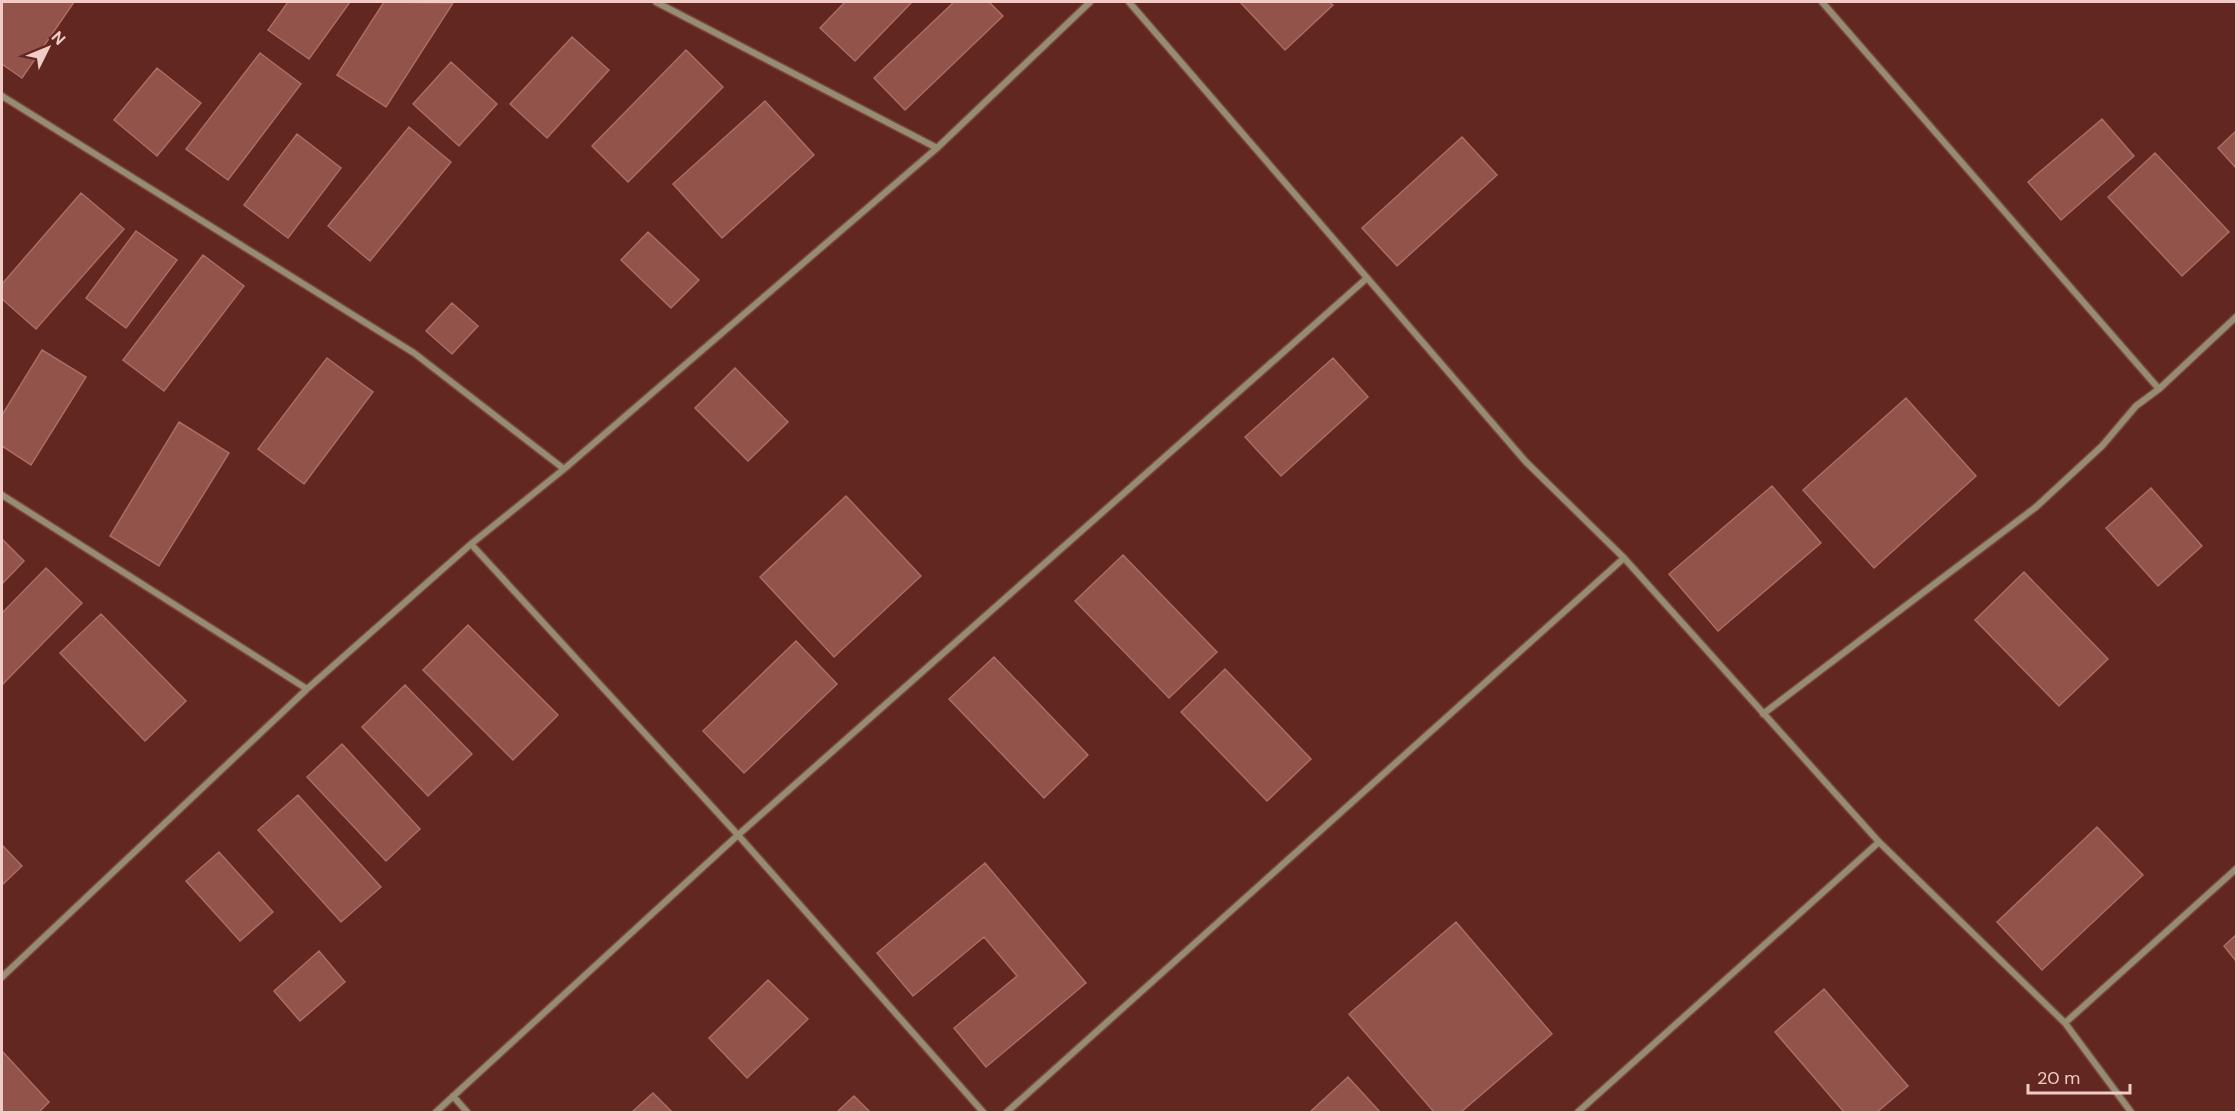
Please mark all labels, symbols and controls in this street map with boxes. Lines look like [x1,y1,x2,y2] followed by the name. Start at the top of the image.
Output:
[18,18,78,78] north arrow
[47,27,70,50] text: N
[2028,1057,2130,1095] scale bar
[2037,1066,2080,1090] text: 20 m

